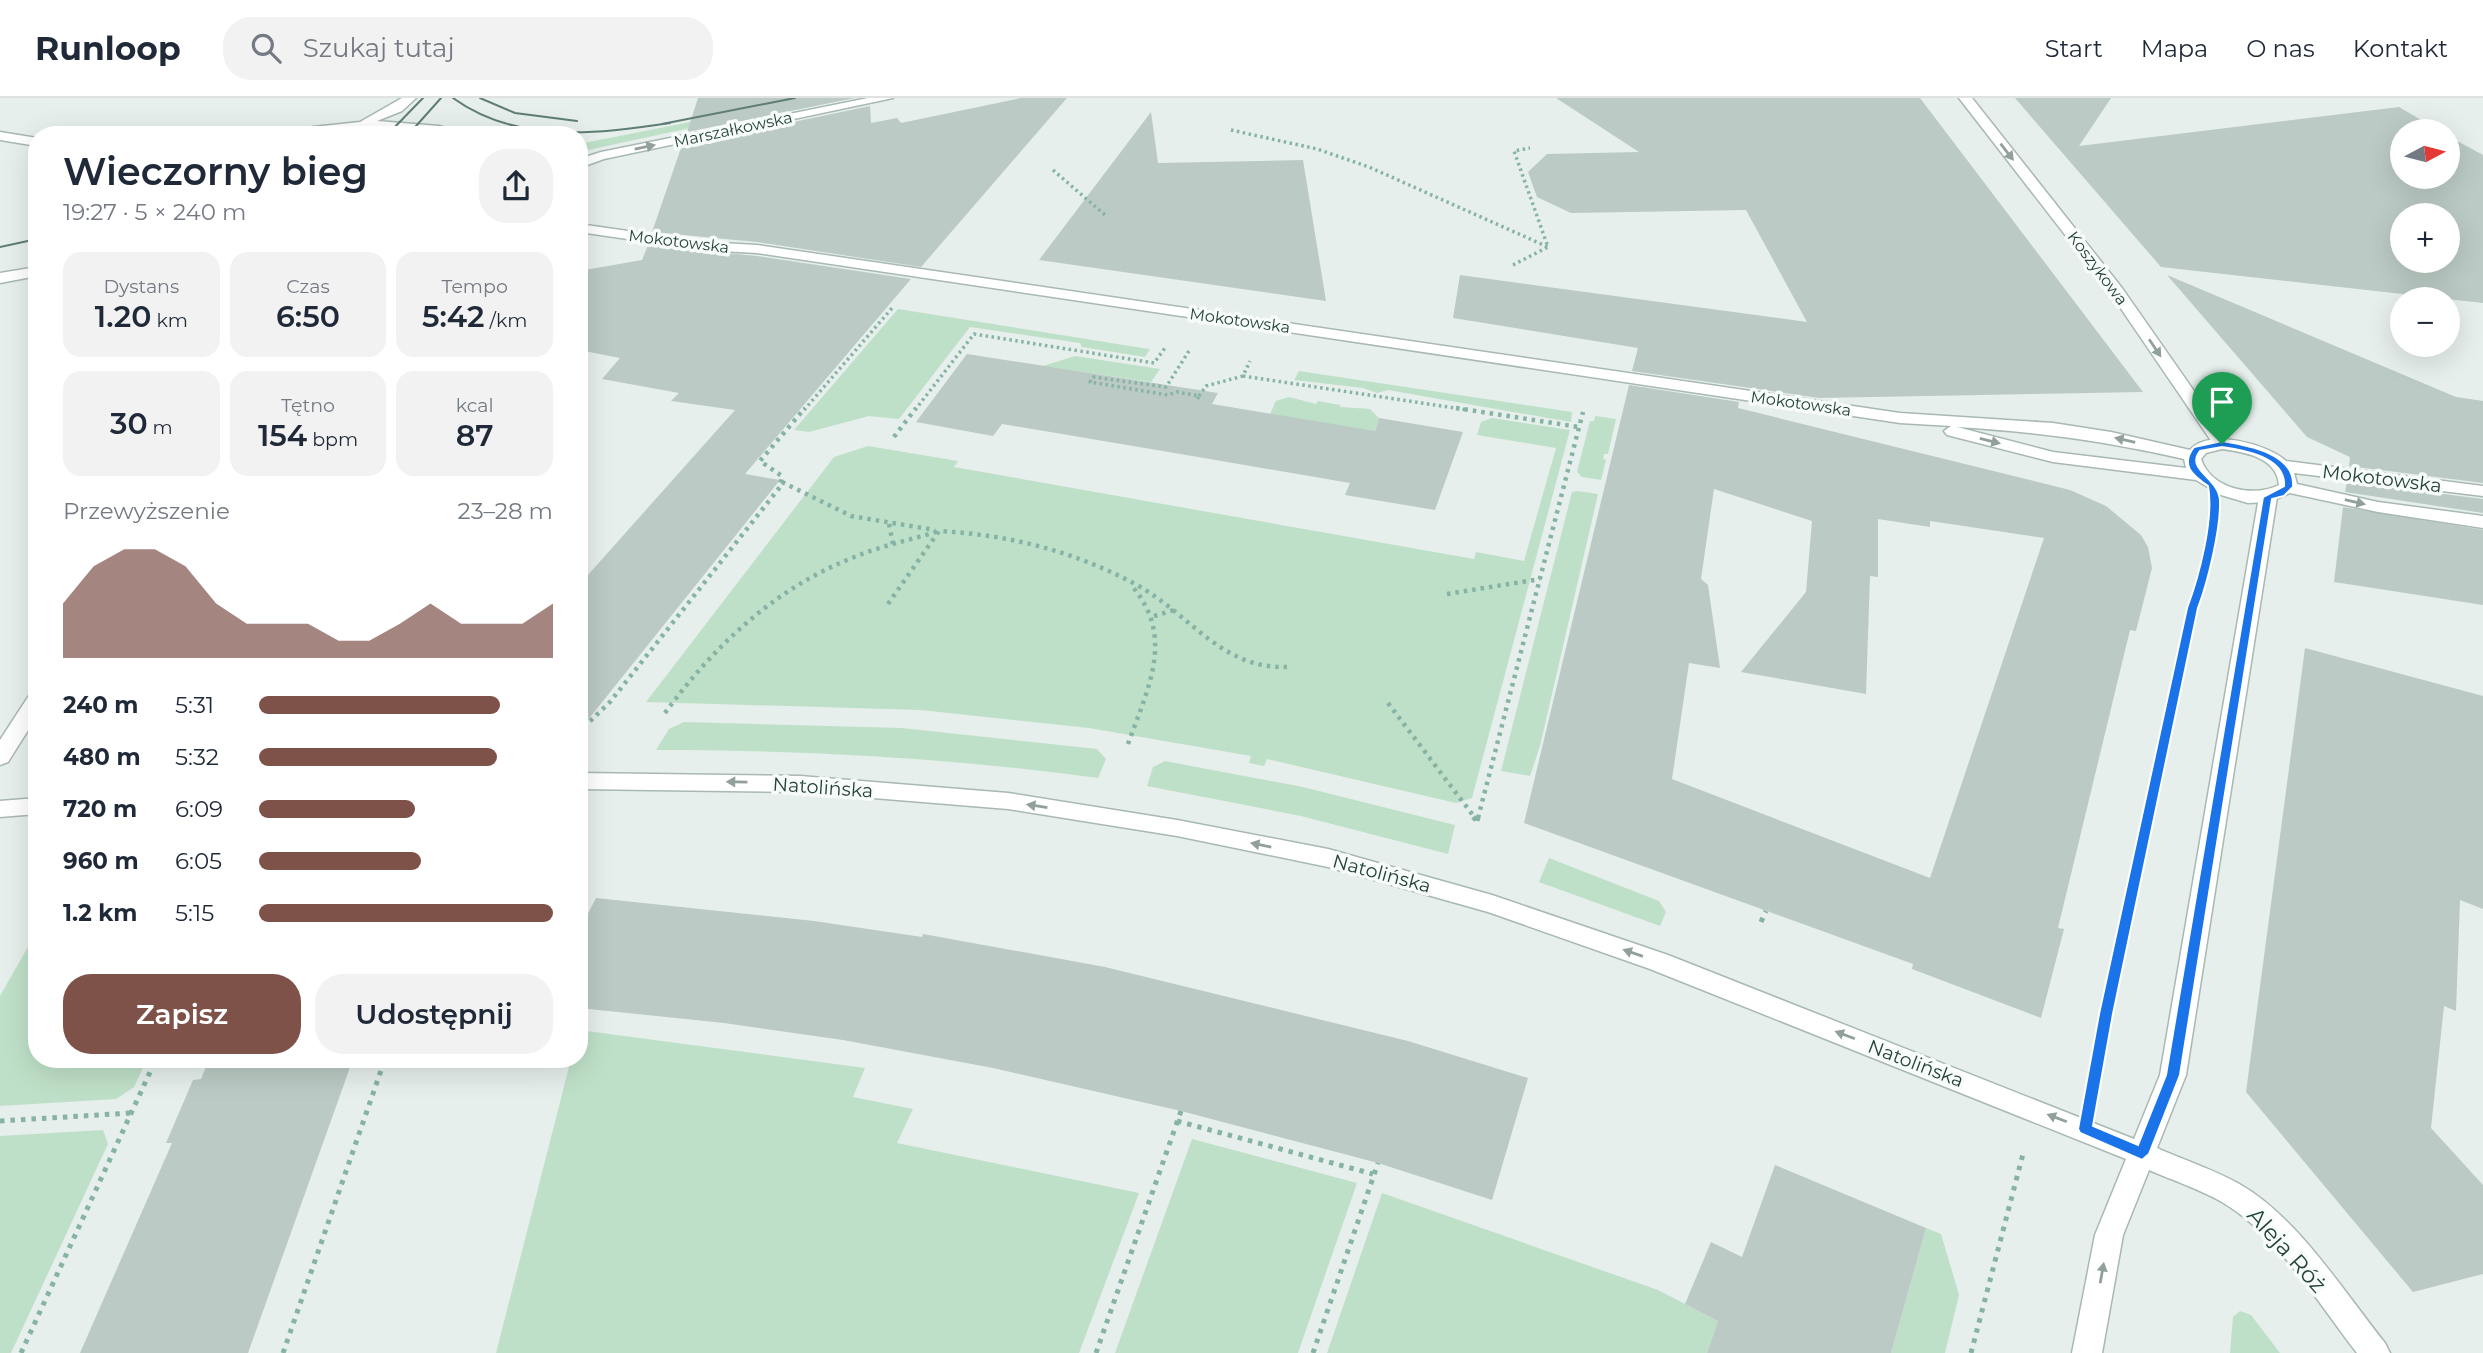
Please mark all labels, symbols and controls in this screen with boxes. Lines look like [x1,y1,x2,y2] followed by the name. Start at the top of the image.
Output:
[223,17,713,80] search box
[35,28,181,68] text: Runloop
[247,29,285,67] icon: search
[303,32,455,64] text: Szukaj tutaj
[2045,34,2103,63] text: Start
[2141,34,2208,63] text: Mapa
[2246,34,2315,63] text: O nas
[2353,34,2448,63] text: Kontakt
[672,108,794,151] street label: Marszałkowska
[2390,119,2460,189] north arrow
[2390,119,2460,357] map controls
[634,141,656,152] one-way arrow
[1999,143,2014,160] one-way arrow
[63,148,368,195] text: Wieczorny bieg
[479,149,553,223] button: share
[63,198,246,226] text: 19:27 · 5 × 240 m
[2390,203,2460,273] button: +
[628,226,730,257] street label: Mokotowska
[2064,228,2132,309] street label: Koszykowa
[103,275,179,298] text: Dystans
[286,275,330,298] text: Czas
[442,275,508,298] text: Tempo
[2390,287,2460,357] button: −
[95,298,152,335] text: 1.20
[276,298,340,335] text: 6:50
[422,298,485,335] text: 5:42
[1189,304,1291,337] street label: Mokotowska
[152,309,188,332] text: km
[485,309,527,332] text: /km
[2148,339,2162,357] one-way arrow
[2192,372,2252,444] pin
[2203,383,2241,421] icon: arrive
[1750,387,1852,420] street label: Mokotowska
[281,394,335,417] text: Tętno
[456,394,494,417] text: kcal
[110,405,148,442] text: 30
[148,416,173,439] text: m
[258,417,307,454] text: 154
[456,417,494,454] text: 87
[307,428,358,451] text: bpm
[2114,434,2136,445] one-way arrow
[1979,436,2001,447] one-way arrow
[2321,460,2443,497] street label: Mokotowska
[2344,496,2366,507] one-way arrow
[63,497,230,525] text: Przewyższenie
[458,497,553,525] text: 23–28 m
[63,691,138,719] text: 240 m
[175,691,214,719] text: 5:31
[63,743,141,771] text: 480 m
[175,743,219,771] text: 5:32
[772,773,874,802] street label: Natolińska
[725,777,747,788] one-way arrow
[63,795,137,823] text: 720 m
[175,795,223,823] text: 6:09
[1025,800,1047,811] one-way arrow
[1250,839,1272,850] one-way arrow
[63,847,139,875] text: 960 m
[175,847,222,875] text: 6:05
[1330,849,1433,898] street label: Natolińska
[63,899,137,927] text: 1.2 km
[175,899,214,927] text: 5:15
[1622,947,1643,958] one-way arrow
[63,974,301,1054] button: Zapisz
[315,974,553,1054] button: Udostępnij
[1834,1029,1855,1040] one-way arrow
[1865,1035,1967,1092] street label: Natolińska
[2046,1112,2067,1123] one-way arrow
[2241,1202,2333,1298] street label: Aleja Róż
[2097,1262,2108,1284] one-way arrow

